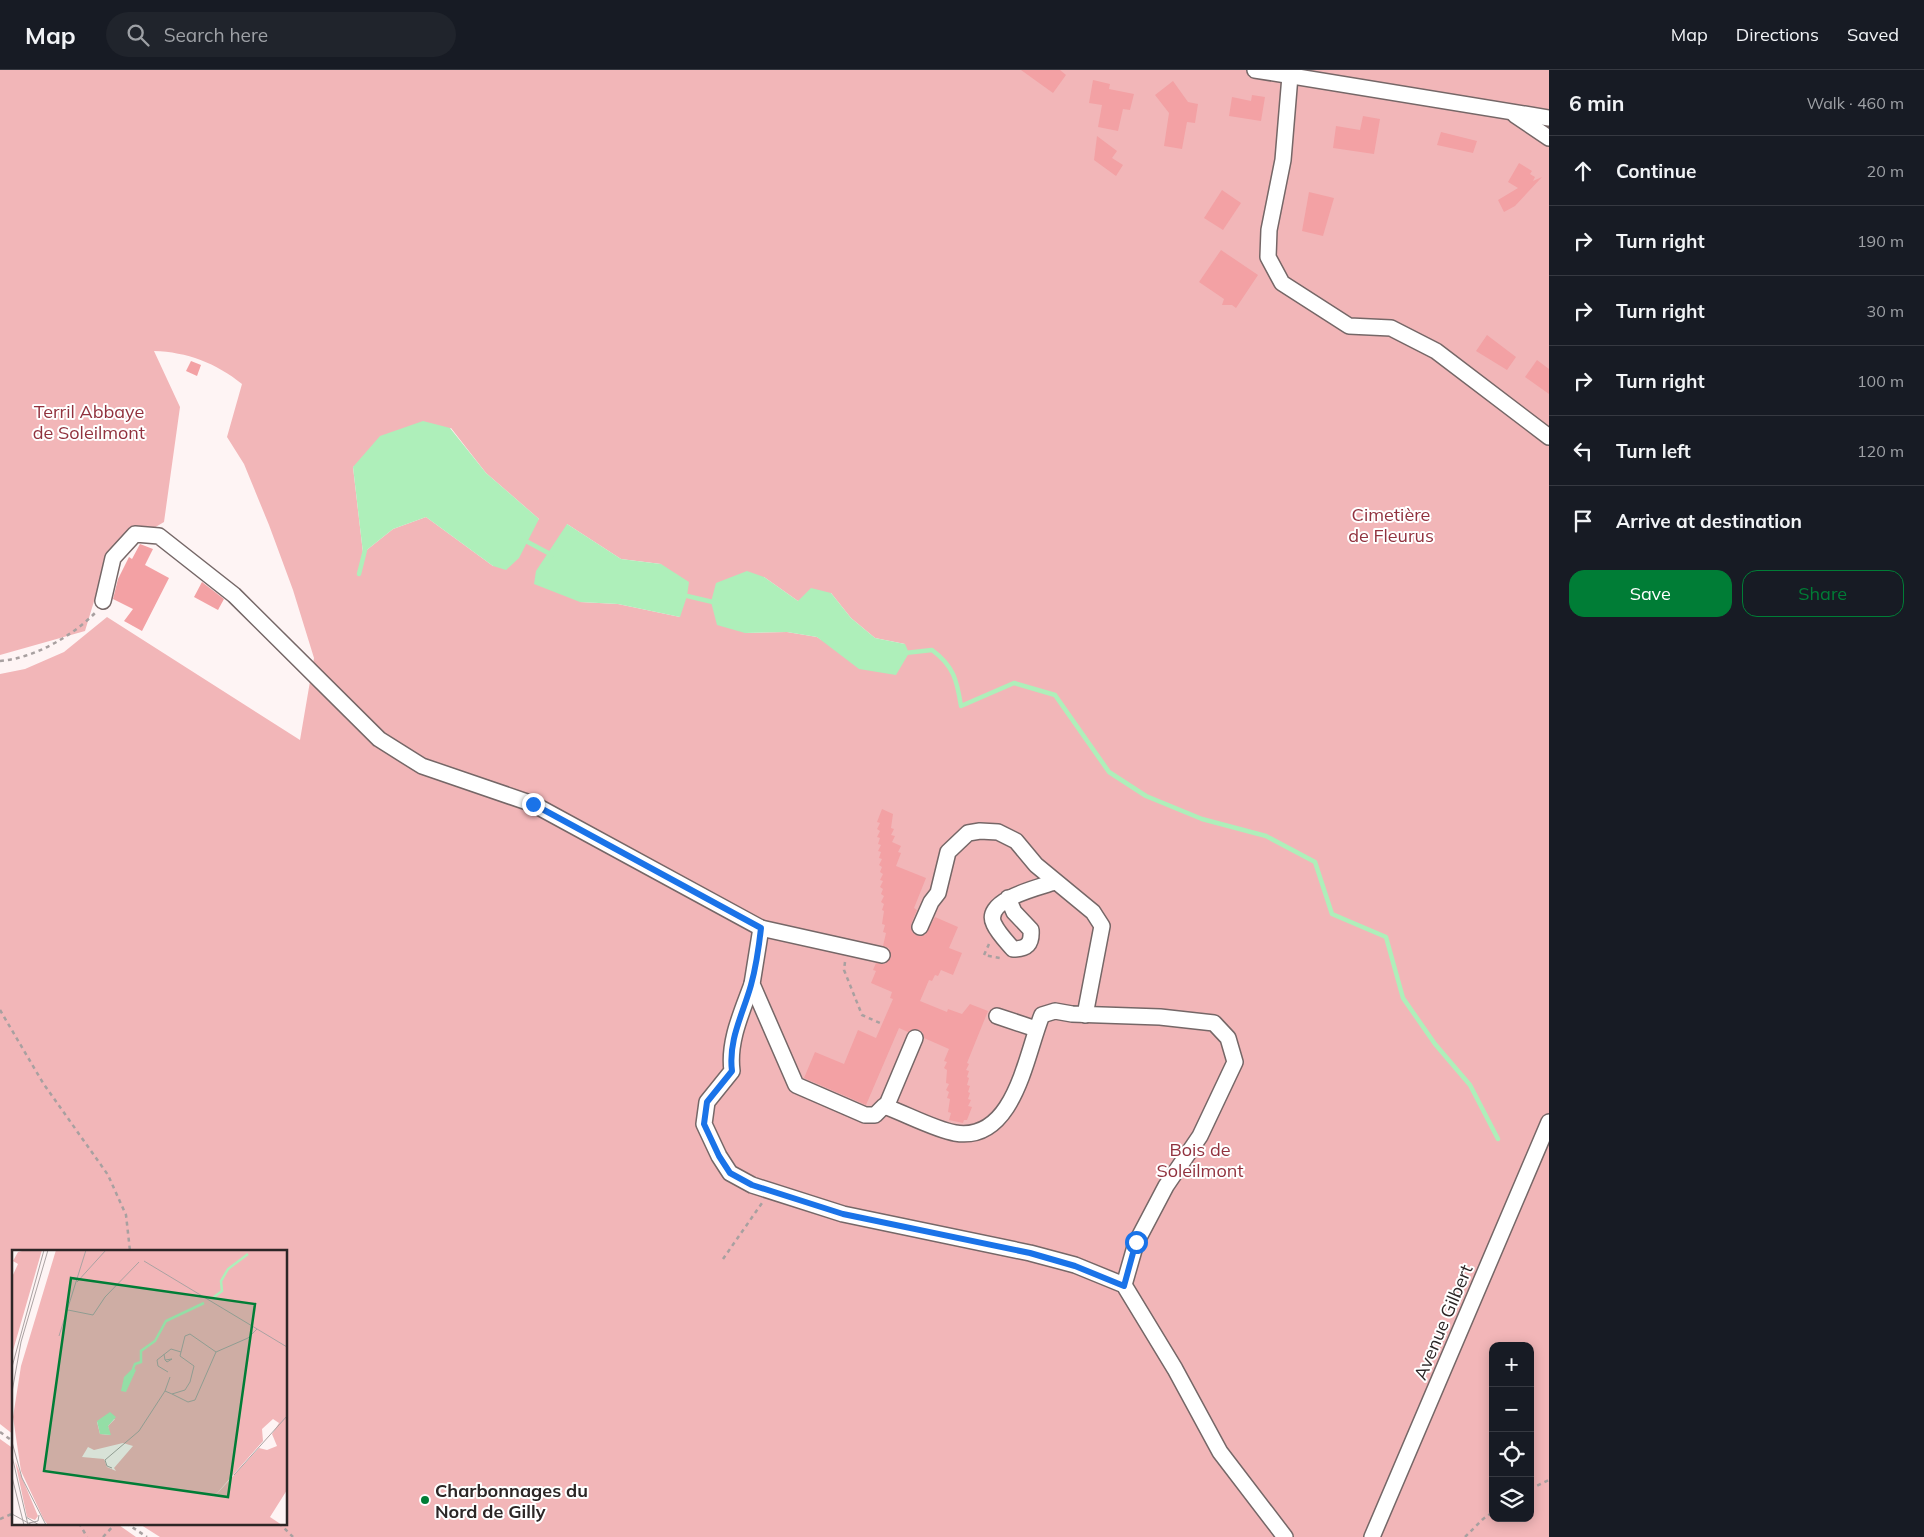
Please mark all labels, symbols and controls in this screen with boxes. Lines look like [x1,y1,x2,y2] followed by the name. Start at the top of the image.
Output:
[106,12,456,57] search box
[25,20,76,50] text: Map
[124,21,152,49] icon: search
[164,23,268,47] text: Search here
[1671,23,1708,46] text: Map
[1736,23,1819,46] text: Directions
[1847,23,1899,46] text: Saved
[1569,90,1624,116] text: 6 min
[1806,93,1904,113] text: Walk · 460 m
[1569,157,1597,185] icon: ahead
[1616,159,1696,183] text: Continue
[1867,161,1904,181] text: 20 m
[1569,227,1597,255] icon: right
[1616,229,1705,253] text: Turn right
[1857,231,1904,251] text: 190 m
[1569,297,1597,325] icon: right
[1616,299,1705,323] text: Turn right
[1867,301,1904,321] text: 30 m
[1569,367,1597,395] icon: right
[1616,369,1705,393] text: Turn right
[1857,371,1904,391] text: 100 m
[33,400,145,444] park label: Terril Abbaye de Soleilmont
[1569,437,1597,465] icon: left
[1616,439,1691,463] text: Turn left
[1857,441,1904,461] text: 120 m
[1348,503,1434,547] park label: Cimetière de Fleurus
[1569,507,1597,535] icon: arrive
[1616,509,1802,533] text: Arrive at destination
[1569,570,1732,617] button: Save
[1742,570,1904,617] button: Share
[522,793,545,816] route end
[1156,1138,1244,1182] park label: Bois de Soleilmont
[1125,1231,1148,1254] route start
[12,1250,288,1524] inset map
[1408,1261,1478,1383] street label: Avenue Gilbert
[1489,1342,1534,1522] map controls
[1489,1342,1534,1387] button: +
[1489,1387,1534,1432] button: −
[1489,1432,1534,1477] button: locate
[1489,1477,1534,1522] button: layers
[435,1479,588,1523] place label: Charbonnages du Nord de Gilly
[419,1494,431,1506] marker: Charbonnages du Nord de Gilly

